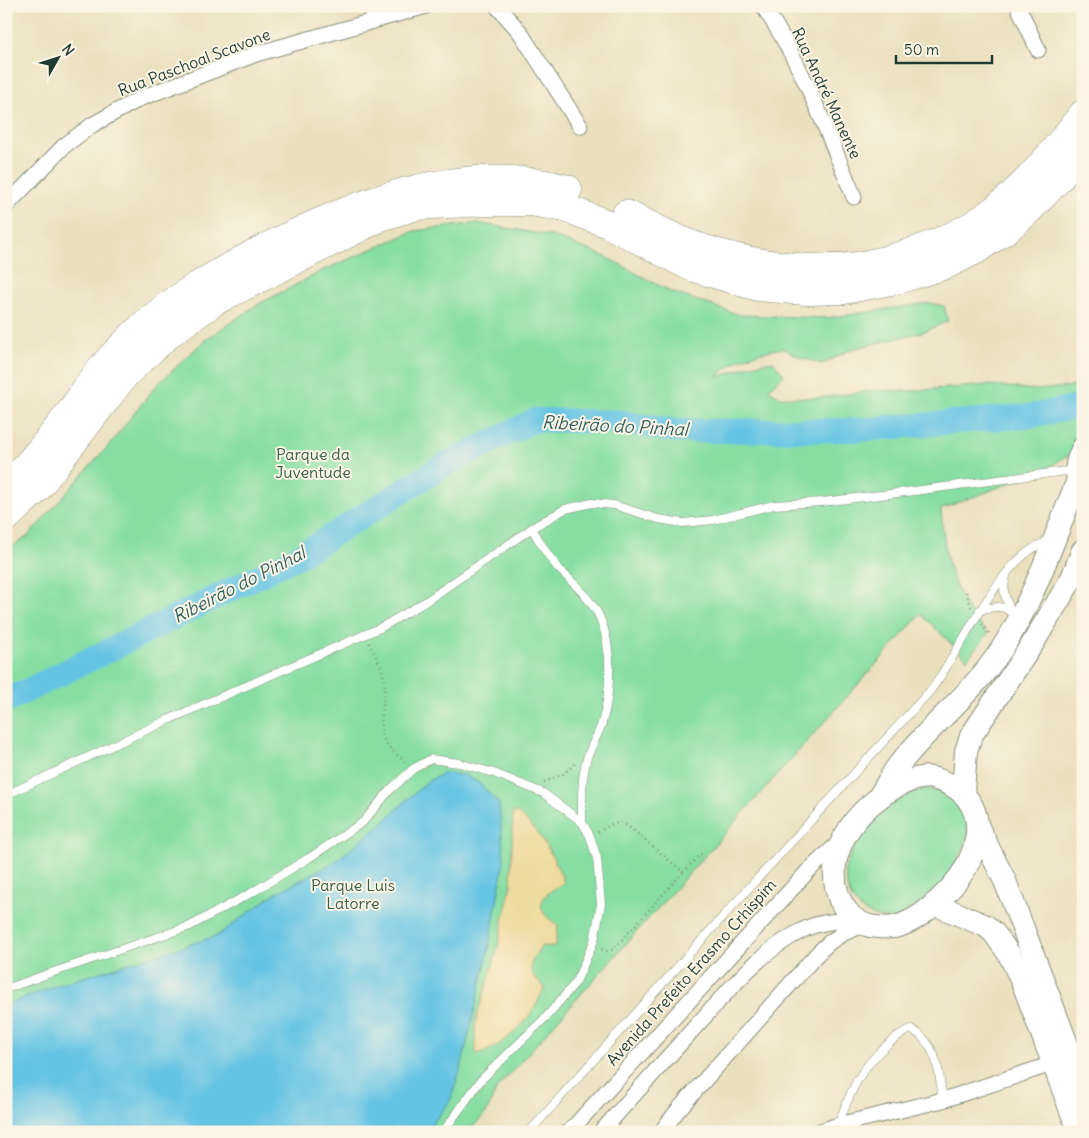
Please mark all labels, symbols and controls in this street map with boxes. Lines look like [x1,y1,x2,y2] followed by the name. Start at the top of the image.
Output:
[115,24,273,100] street label: Rua Paschoal Scavone
[788,24,866,162] street label: Rua André Manente
[32,32,82,82] north arrow
[896,32,993,64] scale bar
[58,40,78,59] text: N
[904,40,939,59] text: 50 m
[542,410,691,441] water label: Ribeirão do Pinhal
[275,444,351,482] park label: Parque da Juventude
[169,540,312,628] water label: Ribeirão do Pinhal
[311,875,395,913] park label: Parque Luis Latorre
[602,875,780,1069] street label: Avenida Prefeito Erasmo Crhispim

